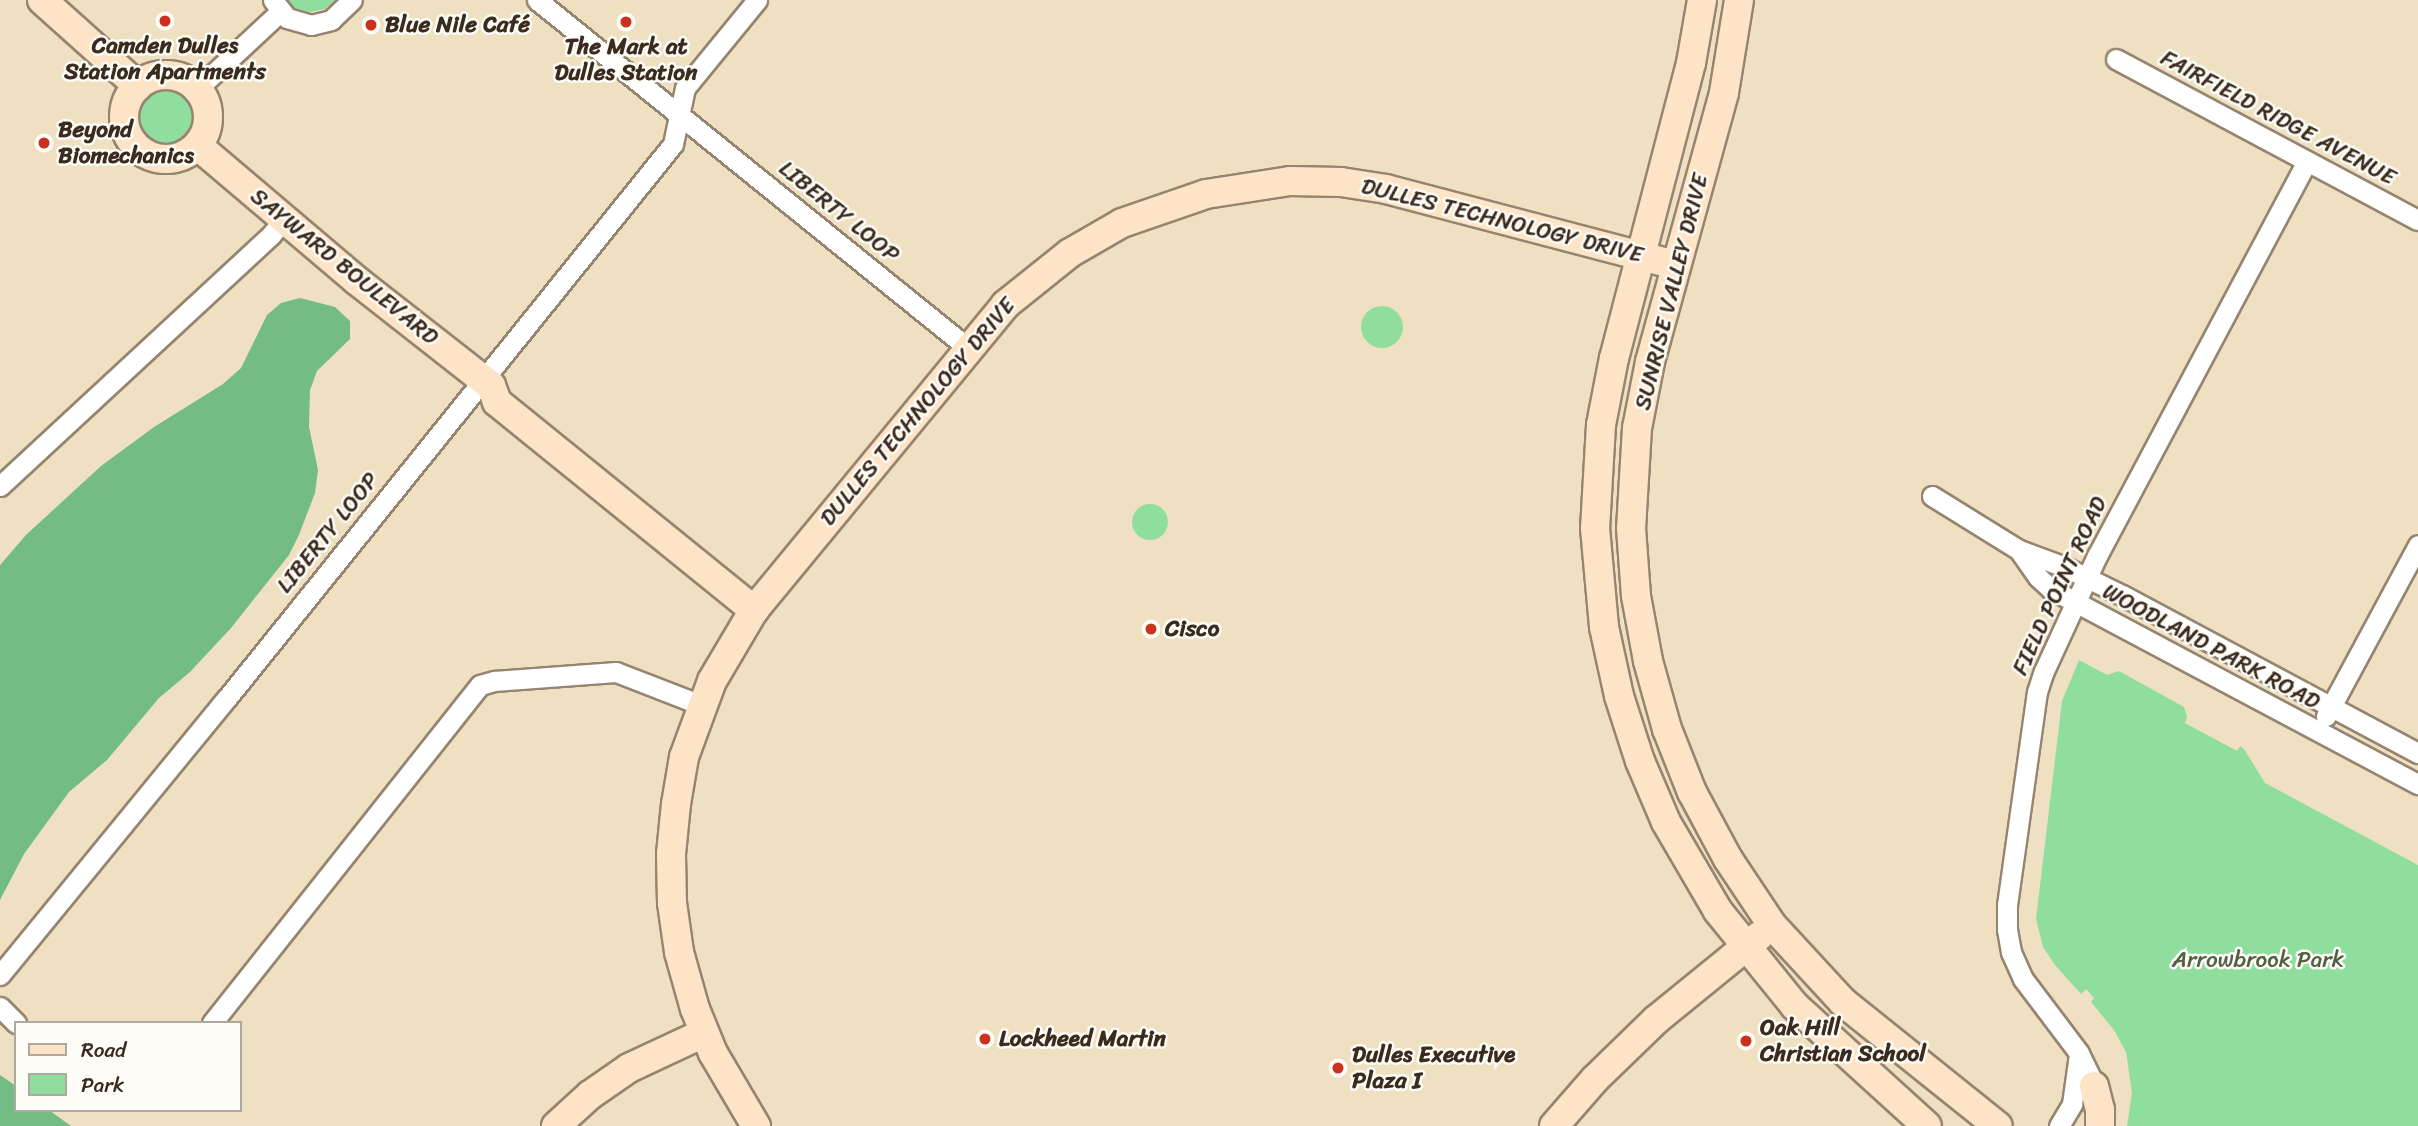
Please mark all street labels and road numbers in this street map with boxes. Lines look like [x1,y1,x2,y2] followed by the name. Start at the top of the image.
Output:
[2155,44,2401,192] street label: FAIRFIELD RIDGE AVENUE
[773,155,905,269] street label: LIBERTY LOOP
[1357,172,1647,270] street label: DULLES TECHNOLOGY DRIVE
[1629,172,1715,412] street label: SUNRISE VALLEY DRIVE
[245,183,443,351] street label: SAYWARD BOULEVARD
[813,291,1023,533] street label: DULLES TECHNOLOGY DRIVE
[271,467,385,599] street label: LIBERTY LOOP
[2007,493,2113,679] street label: FIELD POINT ROAD
[2098,578,2324,716] street label: WOODLAND PARK ROAD

